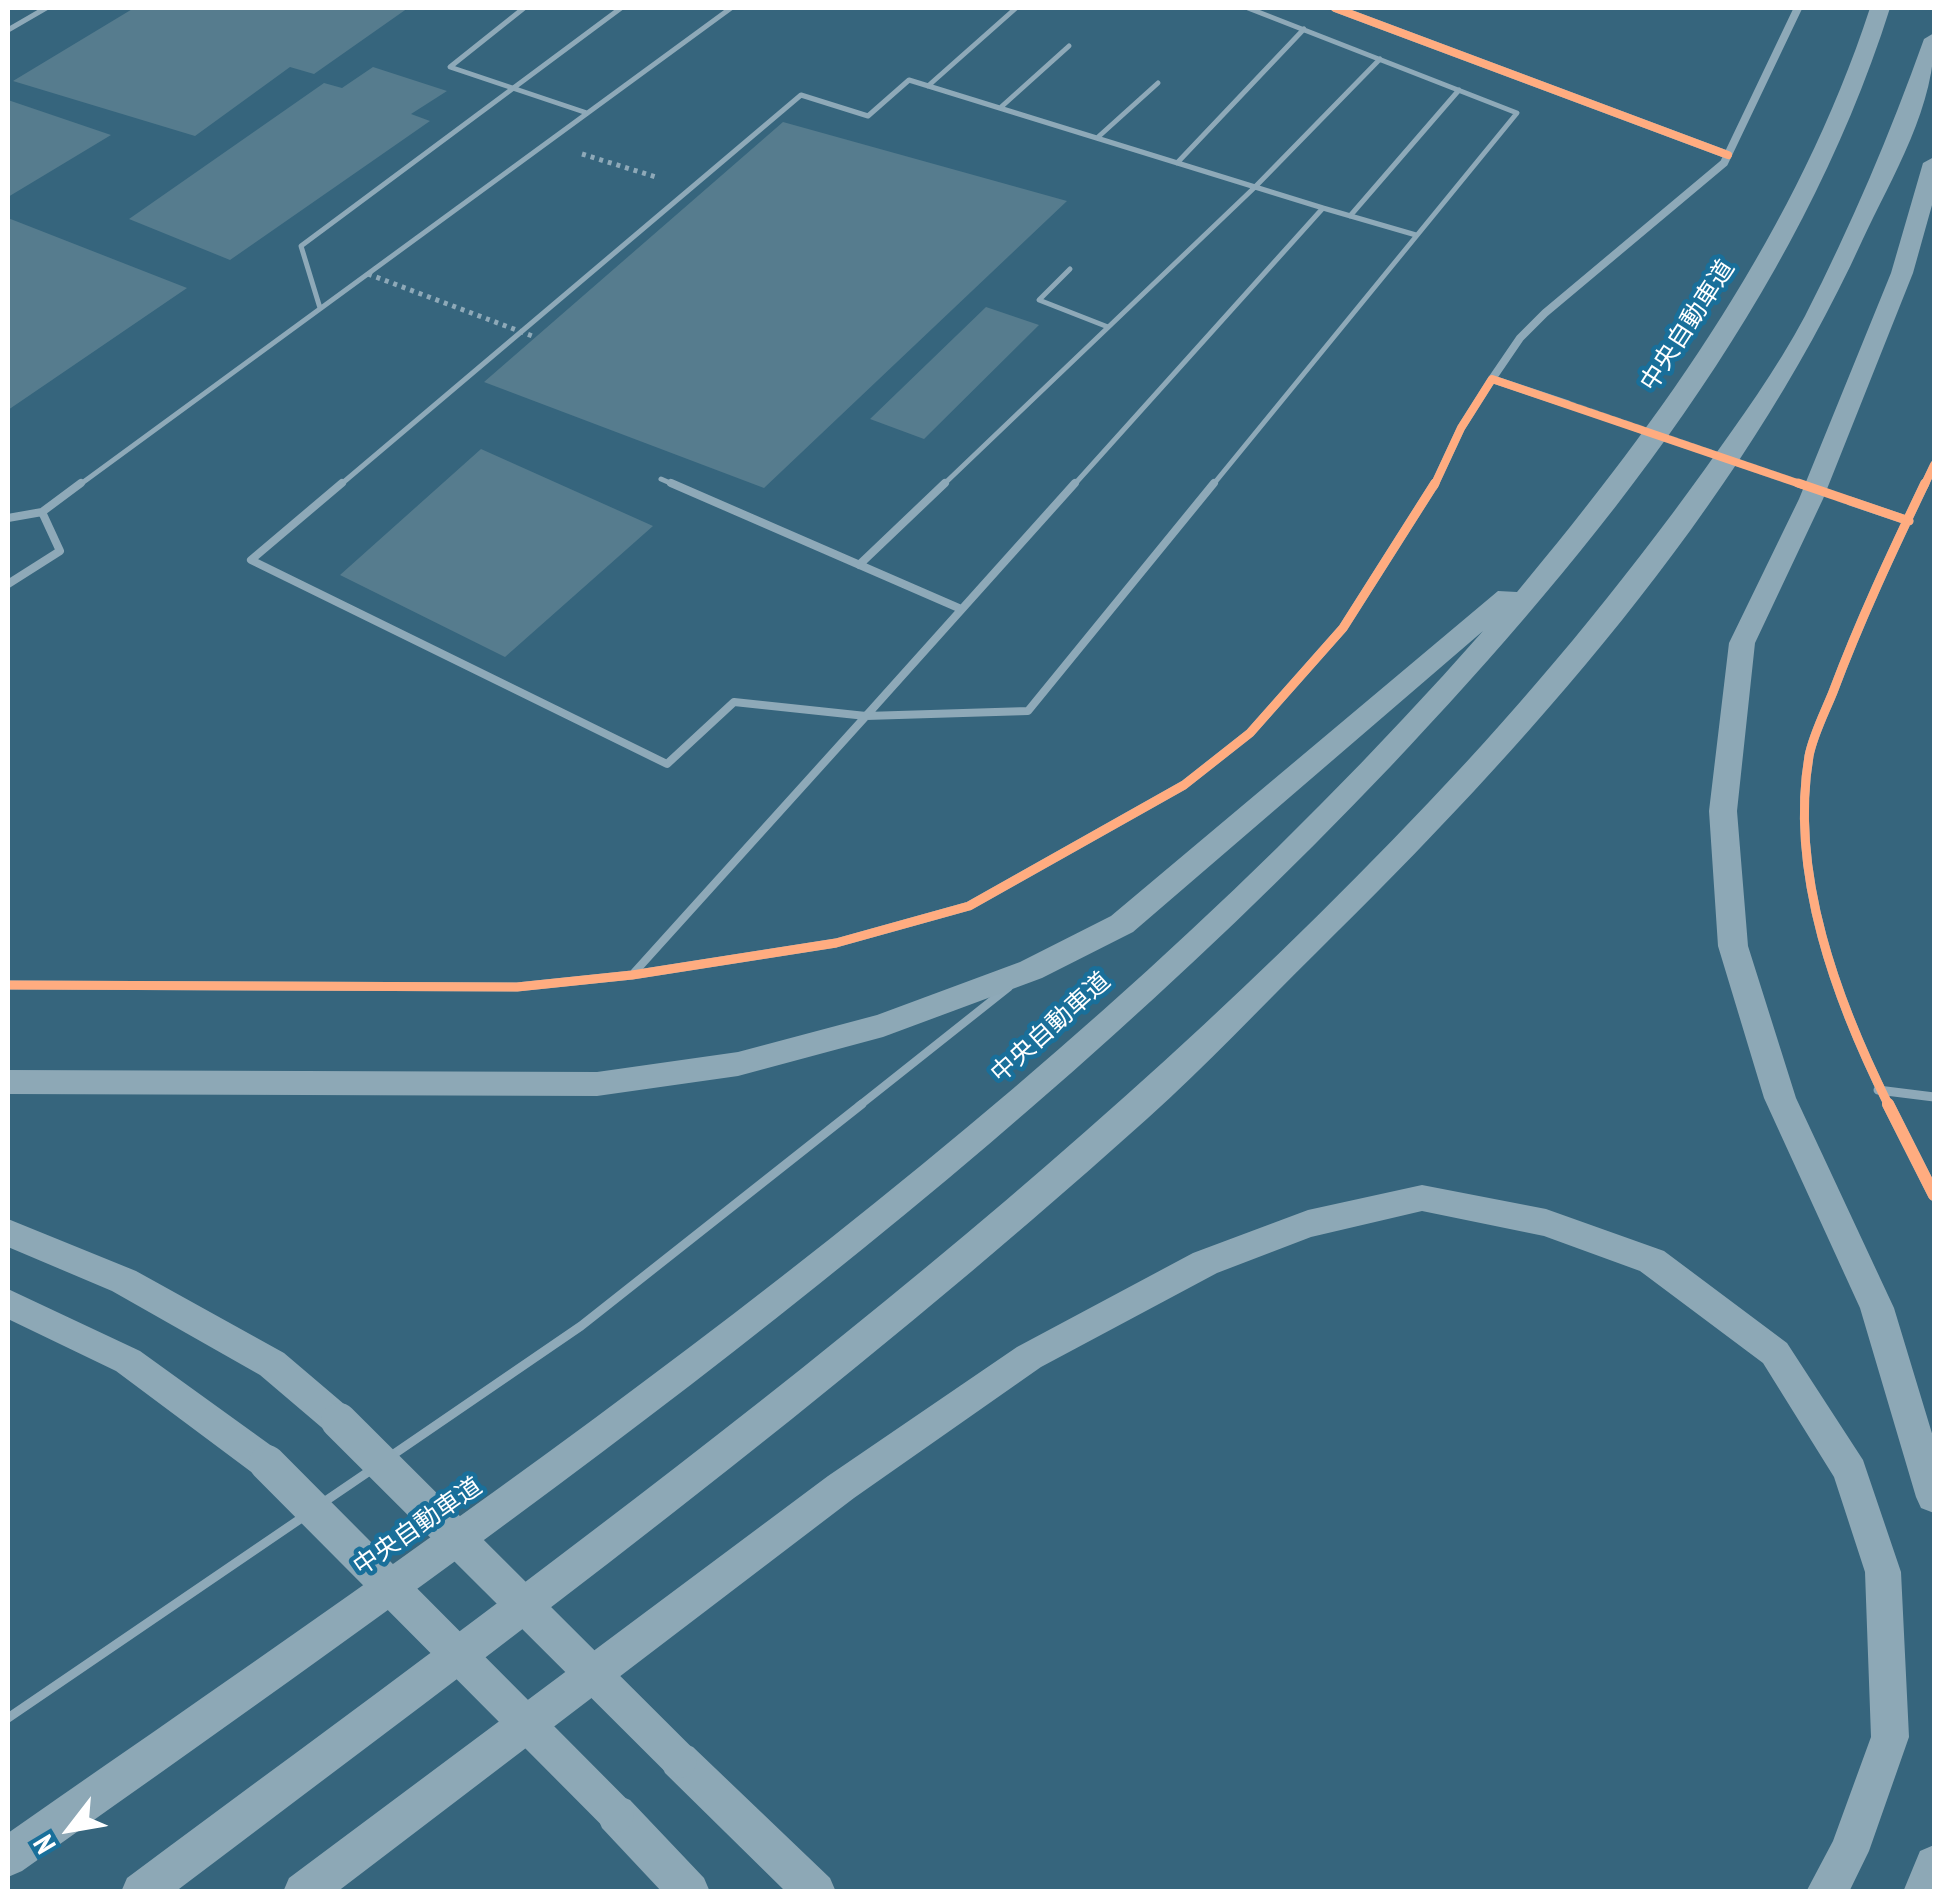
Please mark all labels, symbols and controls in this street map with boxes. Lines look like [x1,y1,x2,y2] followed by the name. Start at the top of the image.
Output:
[1635,255,1741,397] street label: 中央自動車道
[985,967,1117,1089] street label: 中央自動車道
[348,1472,488,1582] street label: 中央自動車道
[20,1779,120,1879] north arrow
[24,1829,64,1861] text: N

